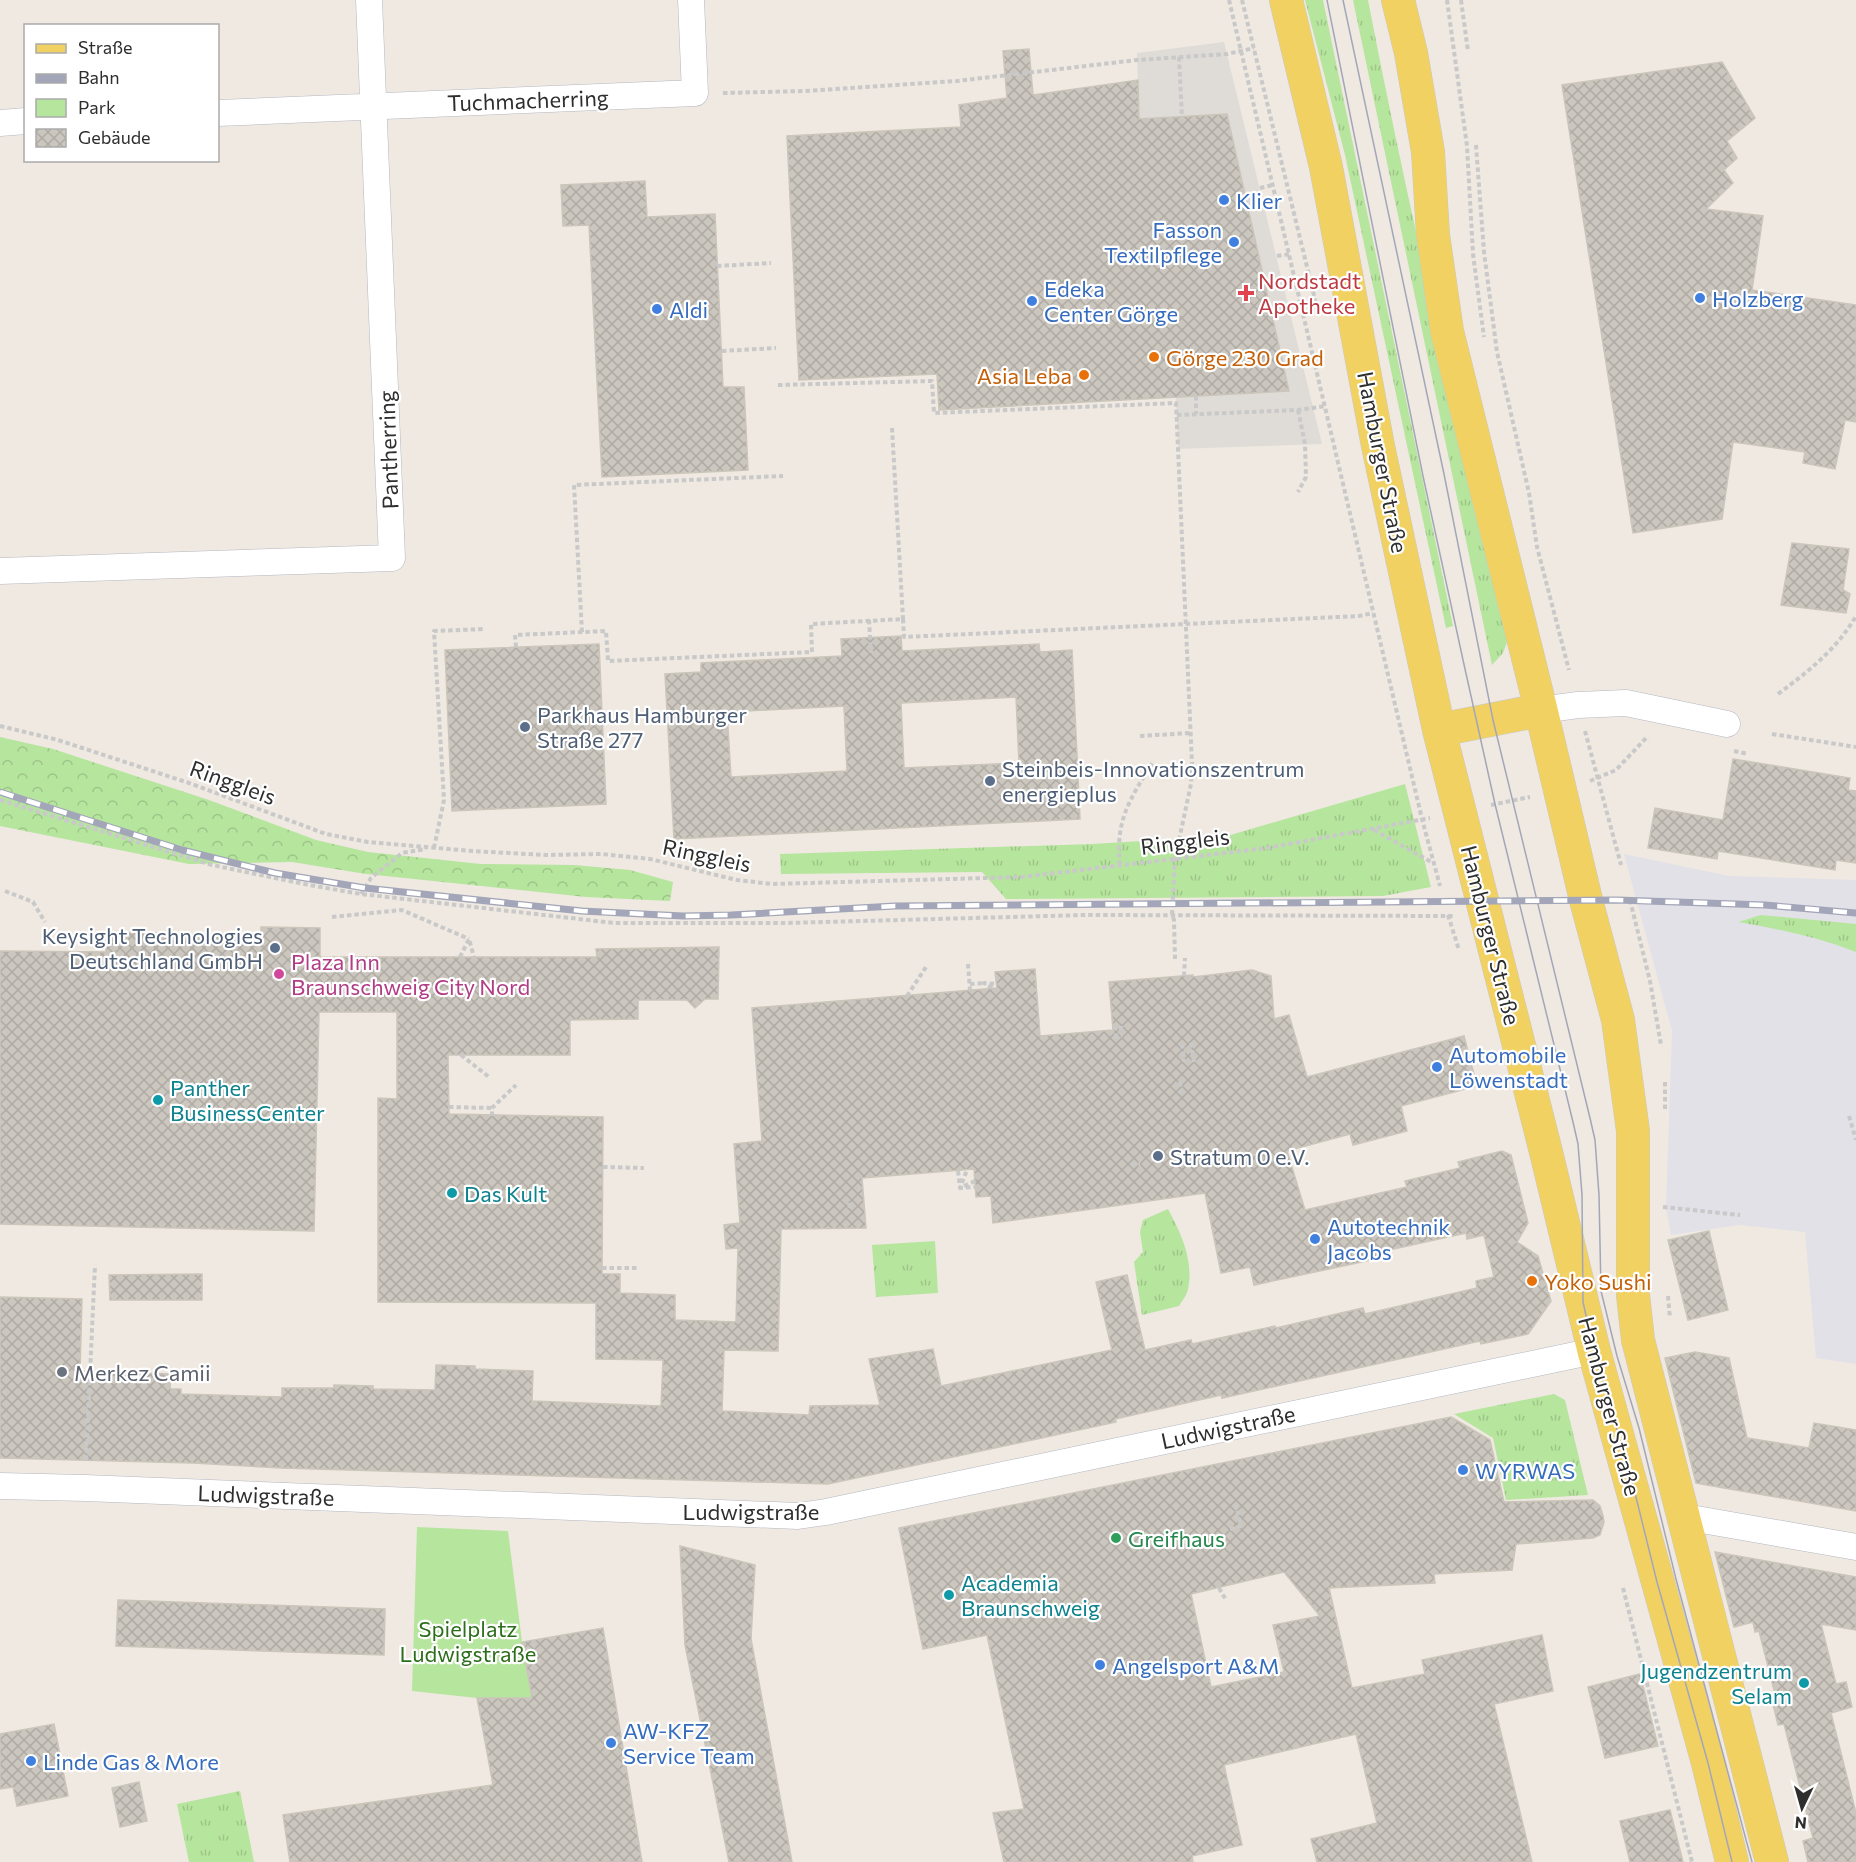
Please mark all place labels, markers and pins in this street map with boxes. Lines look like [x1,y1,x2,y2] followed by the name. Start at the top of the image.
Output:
[1236,187,1283,214] place label: Klier
[1217,193,1231,207] marker: Klier
[1104,216,1222,268] place label: Fasson Textilpflege
[1227,235,1241,249] marker: Fasson Textilpflege
[1258,267,1361,319] place label: Nordstadt Apotheke
[1044,275,1178,327] place label: Edeka Center Görge
[1712,285,1804,312] place label: Holzberg
[1239,286,1253,300] marker: Nordstadt Apotheke
[1693,291,1707,305] marker: Holzberg
[1025,294,1039,308] marker: Edeka Center Görge
[669,296,708,323] place label: Aldi
[650,302,664,316] marker: Aldi
[1166,344,1324,371] place label: Görge 230 Grad
[1147,350,1161,364] marker: Görge 230 Grad
[977,362,1072,389] place label: Asia Leba
[1077,368,1091,382] marker: Asia Leba
[537,701,747,753] place label: Parkhaus Hamburger Straße 277
[518,720,532,734] marker: Parkhaus Hamburger Straße 277
[1002,755,1305,807] place label: Steinbeis-Innovationszentrum energieplus
[983,774,997,788] marker: Steinbeis-Innovationszentrum energieplus
[42,922,263,974] place label: Keysight Technologies Deutschland GmbH
[268,941,282,955] marker: Keysight Technologies Deutschland GmbH
[291,948,530,1000] place label: Plaza Inn Braunschweig City Nord
[272,967,286,981] marker: Plaza Inn Braunschweig City Nord
[1449,1041,1568,1093] place label: Automobile Löwenstadt
[1430,1060,1444,1074] marker: Automobile Löwenstadt
[170,1074,325,1126] place label: Panther BusinessCenter
[151,1093,165,1107] marker: Panther BusinessCenter
[1170,1143,1309,1170] place label: Stratum 0 e.V.
[1151,1149,1165,1163] marker: Stratum 0 e.V.
[464,1180,547,1207] place label: Das Kult
[445,1186,459,1200] marker: Das Kult
[1327,1213,1450,1265] place label: Autotechnik Jacobs
[1308,1232,1322,1246] marker: Autotechnik Jacobs
[1544,1268,1652,1295] place label: Yoko Sushi
[1525,1274,1539,1288] marker: Yoko Sushi
[74,1359,211,1386] place label: Merkez Camii
[55,1365,69,1379] marker: Merkez Camii
[1475,1457,1575,1484] place label: WYRWAS
[1456,1463,1470,1477] marker: WYRWAS
[1128,1525,1225,1552] place label: Greifhaus
[1109,1531,1123,1545] marker: Greifhaus
[961,1569,1100,1621] place label: Academia Braunschweig
[942,1588,956,1602] marker: Academia Braunschweig
[1112,1652,1279,1679] place label: Angelsport A&M
[1640,1657,1792,1709] place label: Jugendzentrum Selam
[1093,1658,1107,1672] marker: Angelsport A&M
[1797,1676,1811,1690] marker: Jugendzentrum Selam
[623,1717,755,1769] place label: AW-KFZ Service Team
[604,1736,618,1750] marker: AW-KFZ Service Team
[43,1748,219,1775] place label: Linde Gas & More
[24,1754,38,1768] marker: Linde Gas & More

